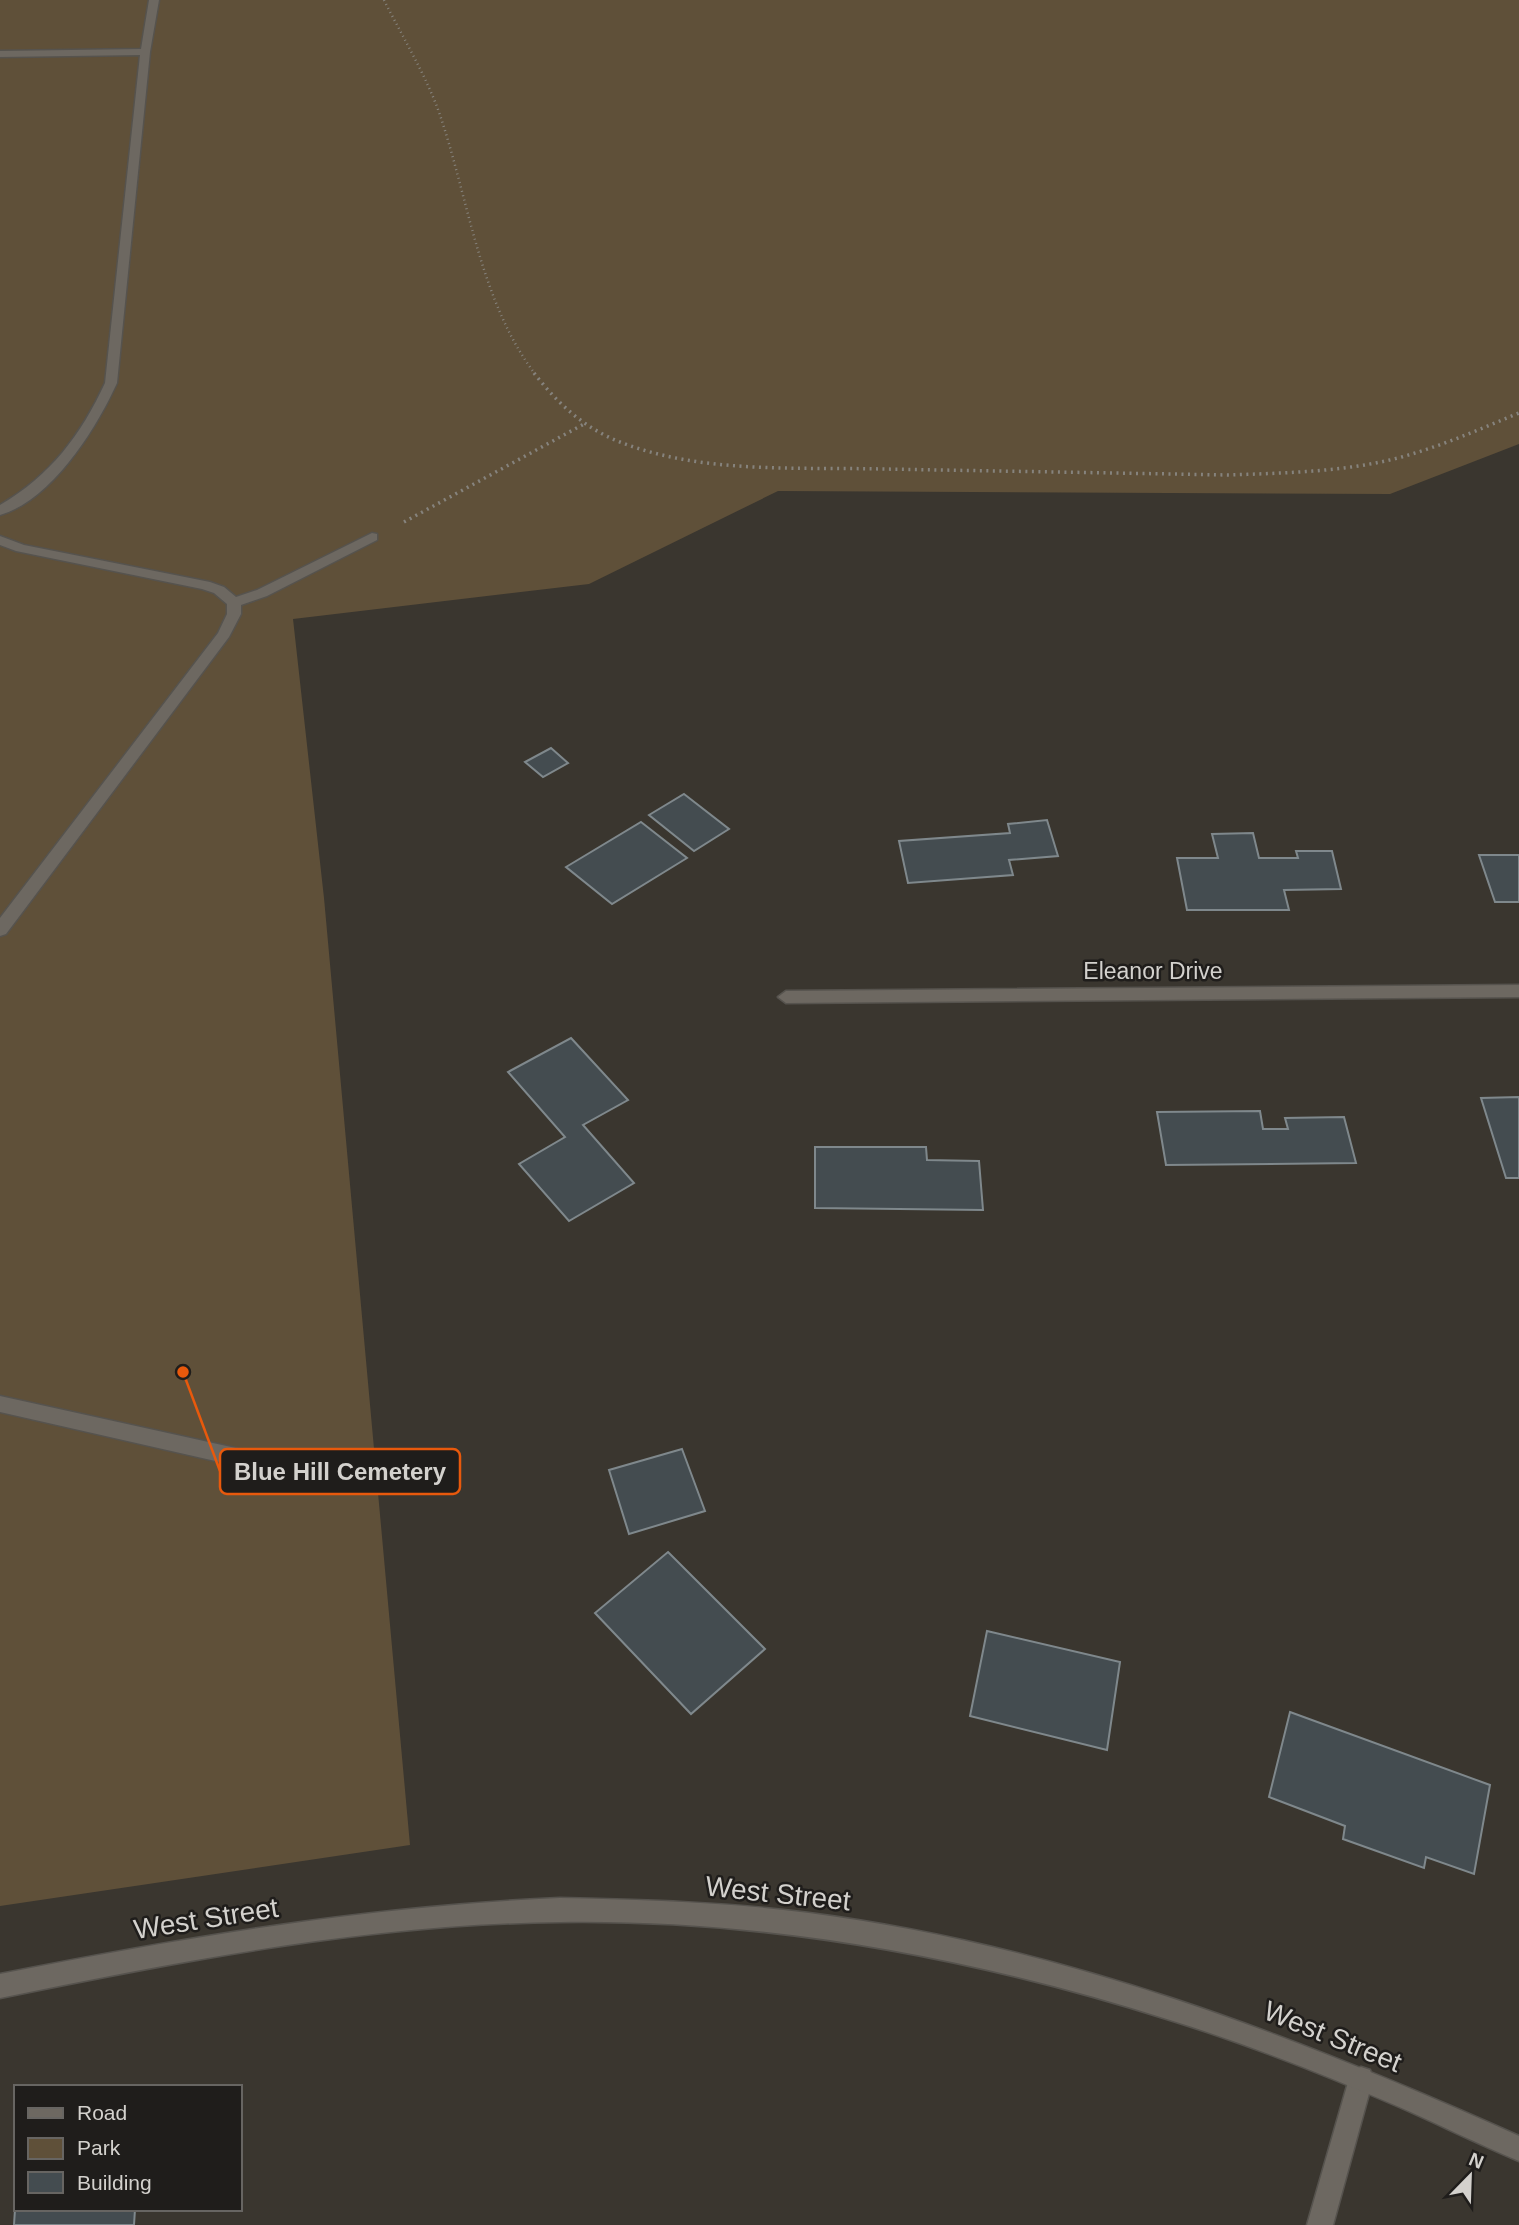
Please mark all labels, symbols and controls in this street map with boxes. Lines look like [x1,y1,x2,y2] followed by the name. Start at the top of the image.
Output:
[1083,958,1223,984] street label: Eleanor Drive
[220,1449,460,1494] callout: Blue Hill Cemetery
[234,1458,447,1485] text: Blue Hill Cemetery
[704,1870,852,1917] street label: West Street
[132,1892,281,1945] street label: West Street
[1259,1995,1406,2078] street label: West Street
[14,2085,242,2211] legend
[77,2101,127,2124] text: Road
[77,2136,121,2159] text: Park
[1435,2141,1505,2211] north arrow
[1466,2148,1487,2173] text: N
[77,2171,152,2194] text: Building

